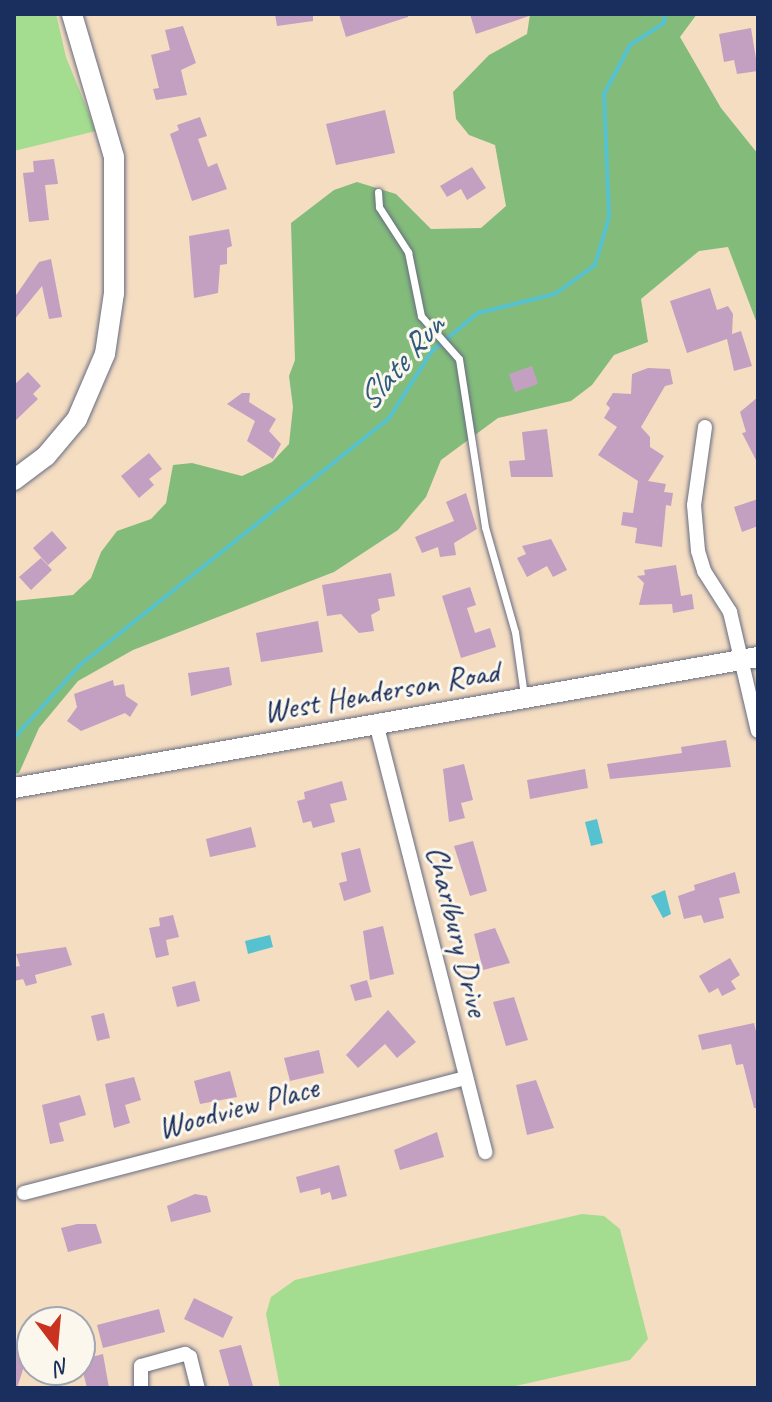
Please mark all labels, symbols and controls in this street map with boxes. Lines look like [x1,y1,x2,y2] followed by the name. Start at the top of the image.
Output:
[347,306,453,418] water label: Slate Run
[260,652,502,732] street label: West Henderson Road
[417,842,497,1020] street label: Charlbury Drive
[153,1068,323,1148] street label: Woodview Place
[16,1306,96,1386] north arrow
[52,1352,72,1382] text: N

